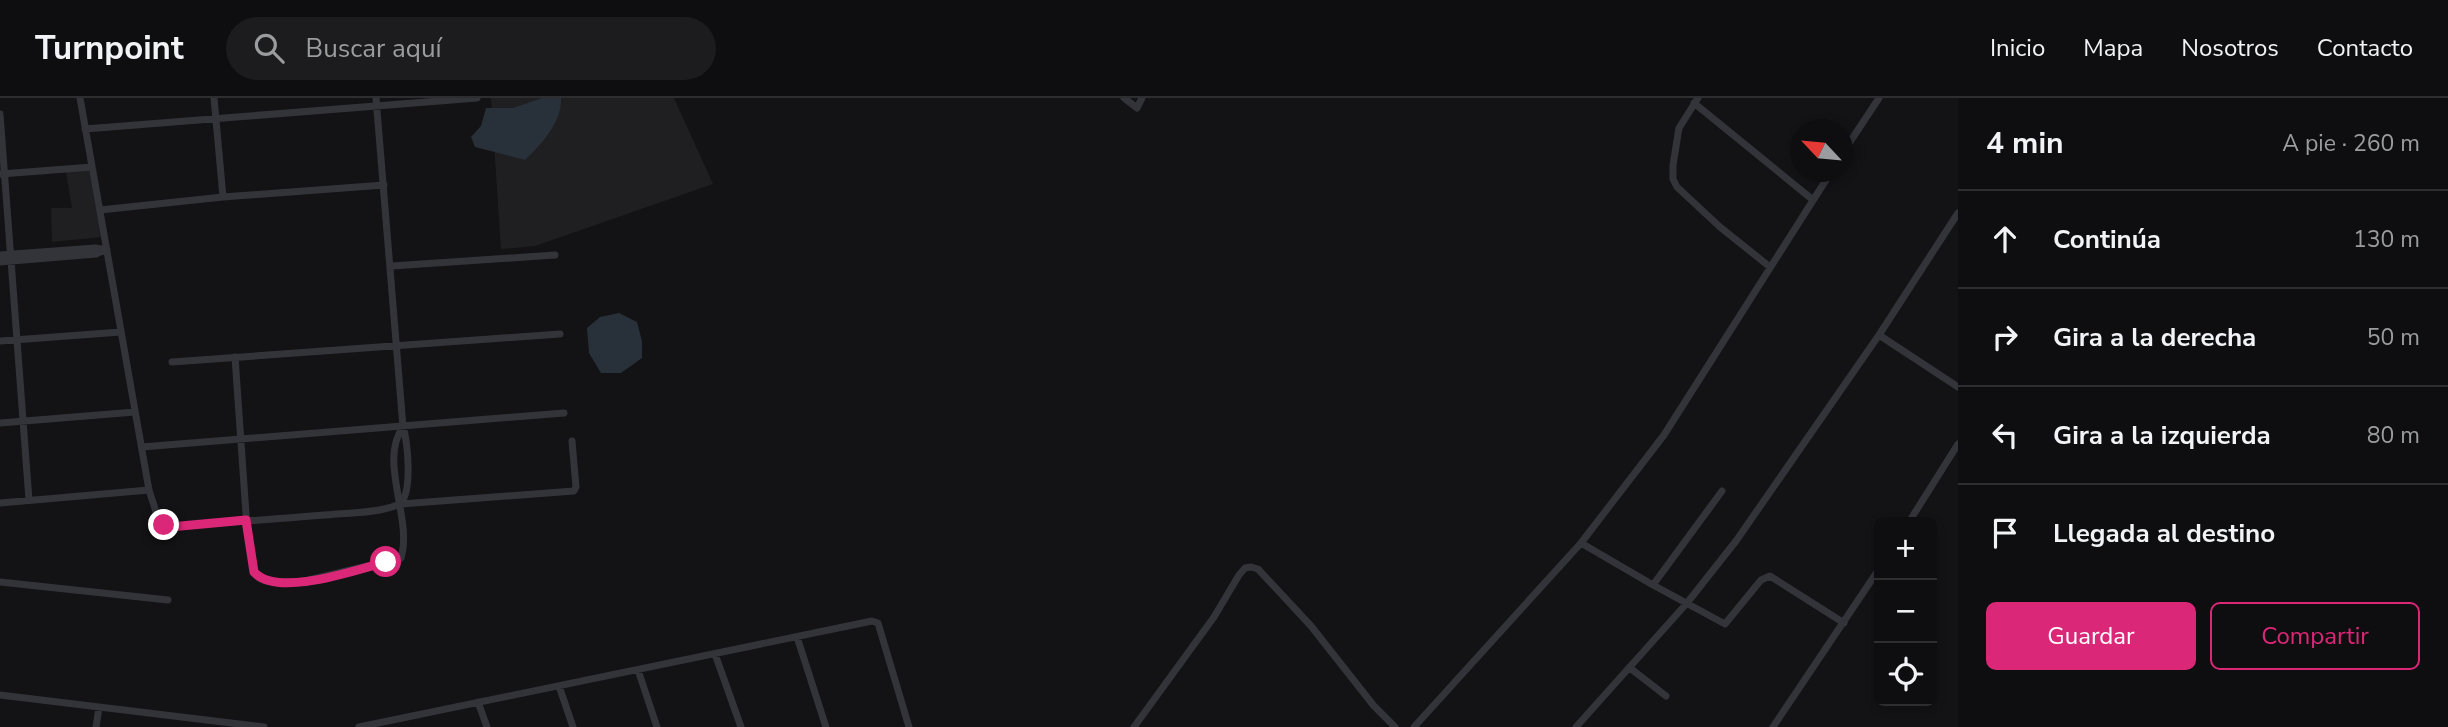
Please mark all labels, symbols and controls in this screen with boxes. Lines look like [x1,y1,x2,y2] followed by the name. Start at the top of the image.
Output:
[226,17,716,80] search box
[35,26,184,71] text: Turnpoint
[250,29,288,67] icon: search
[306,31,442,66] text: Buscar aquí
[1990,32,2045,64] text: Inicio
[2083,32,2143,64] text: Mapa
[2181,32,2279,64] text: Nosotros
[2317,32,2413,64] text: Contacto
[1790,119,1853,182] north arrow
[1986,123,2064,164] text: 4 min
[2282,128,2420,159] text: A pie · 260 m
[1986,220,2024,258] icon: ahead
[2053,222,2161,257] text: Continúa
[2353,224,2420,255] text: 130 m
[1986,318,2024,356] icon: right
[2053,320,2256,355] text: Gira a la derecha
[2367,322,2420,353] text: 50 m
[1986,416,2024,454] icon: left
[2053,418,2271,453] text: Gira a la izquierda
[2367,420,2420,451] text: 80 m
[148,509,179,540] route end
[1986,514,2024,552] icon: arrive
[2053,516,2275,551] text: Llegada al destino
[1874,517,1937,706] map controls
[1874,517,1937,580] button: +
[370,546,401,577] route start
[1874,580,1937,643] button: −
[1986,602,2196,670] button: Guardar
[2210,602,2420,670] button: Compartir
[1874,643,1937,706] button: locate

